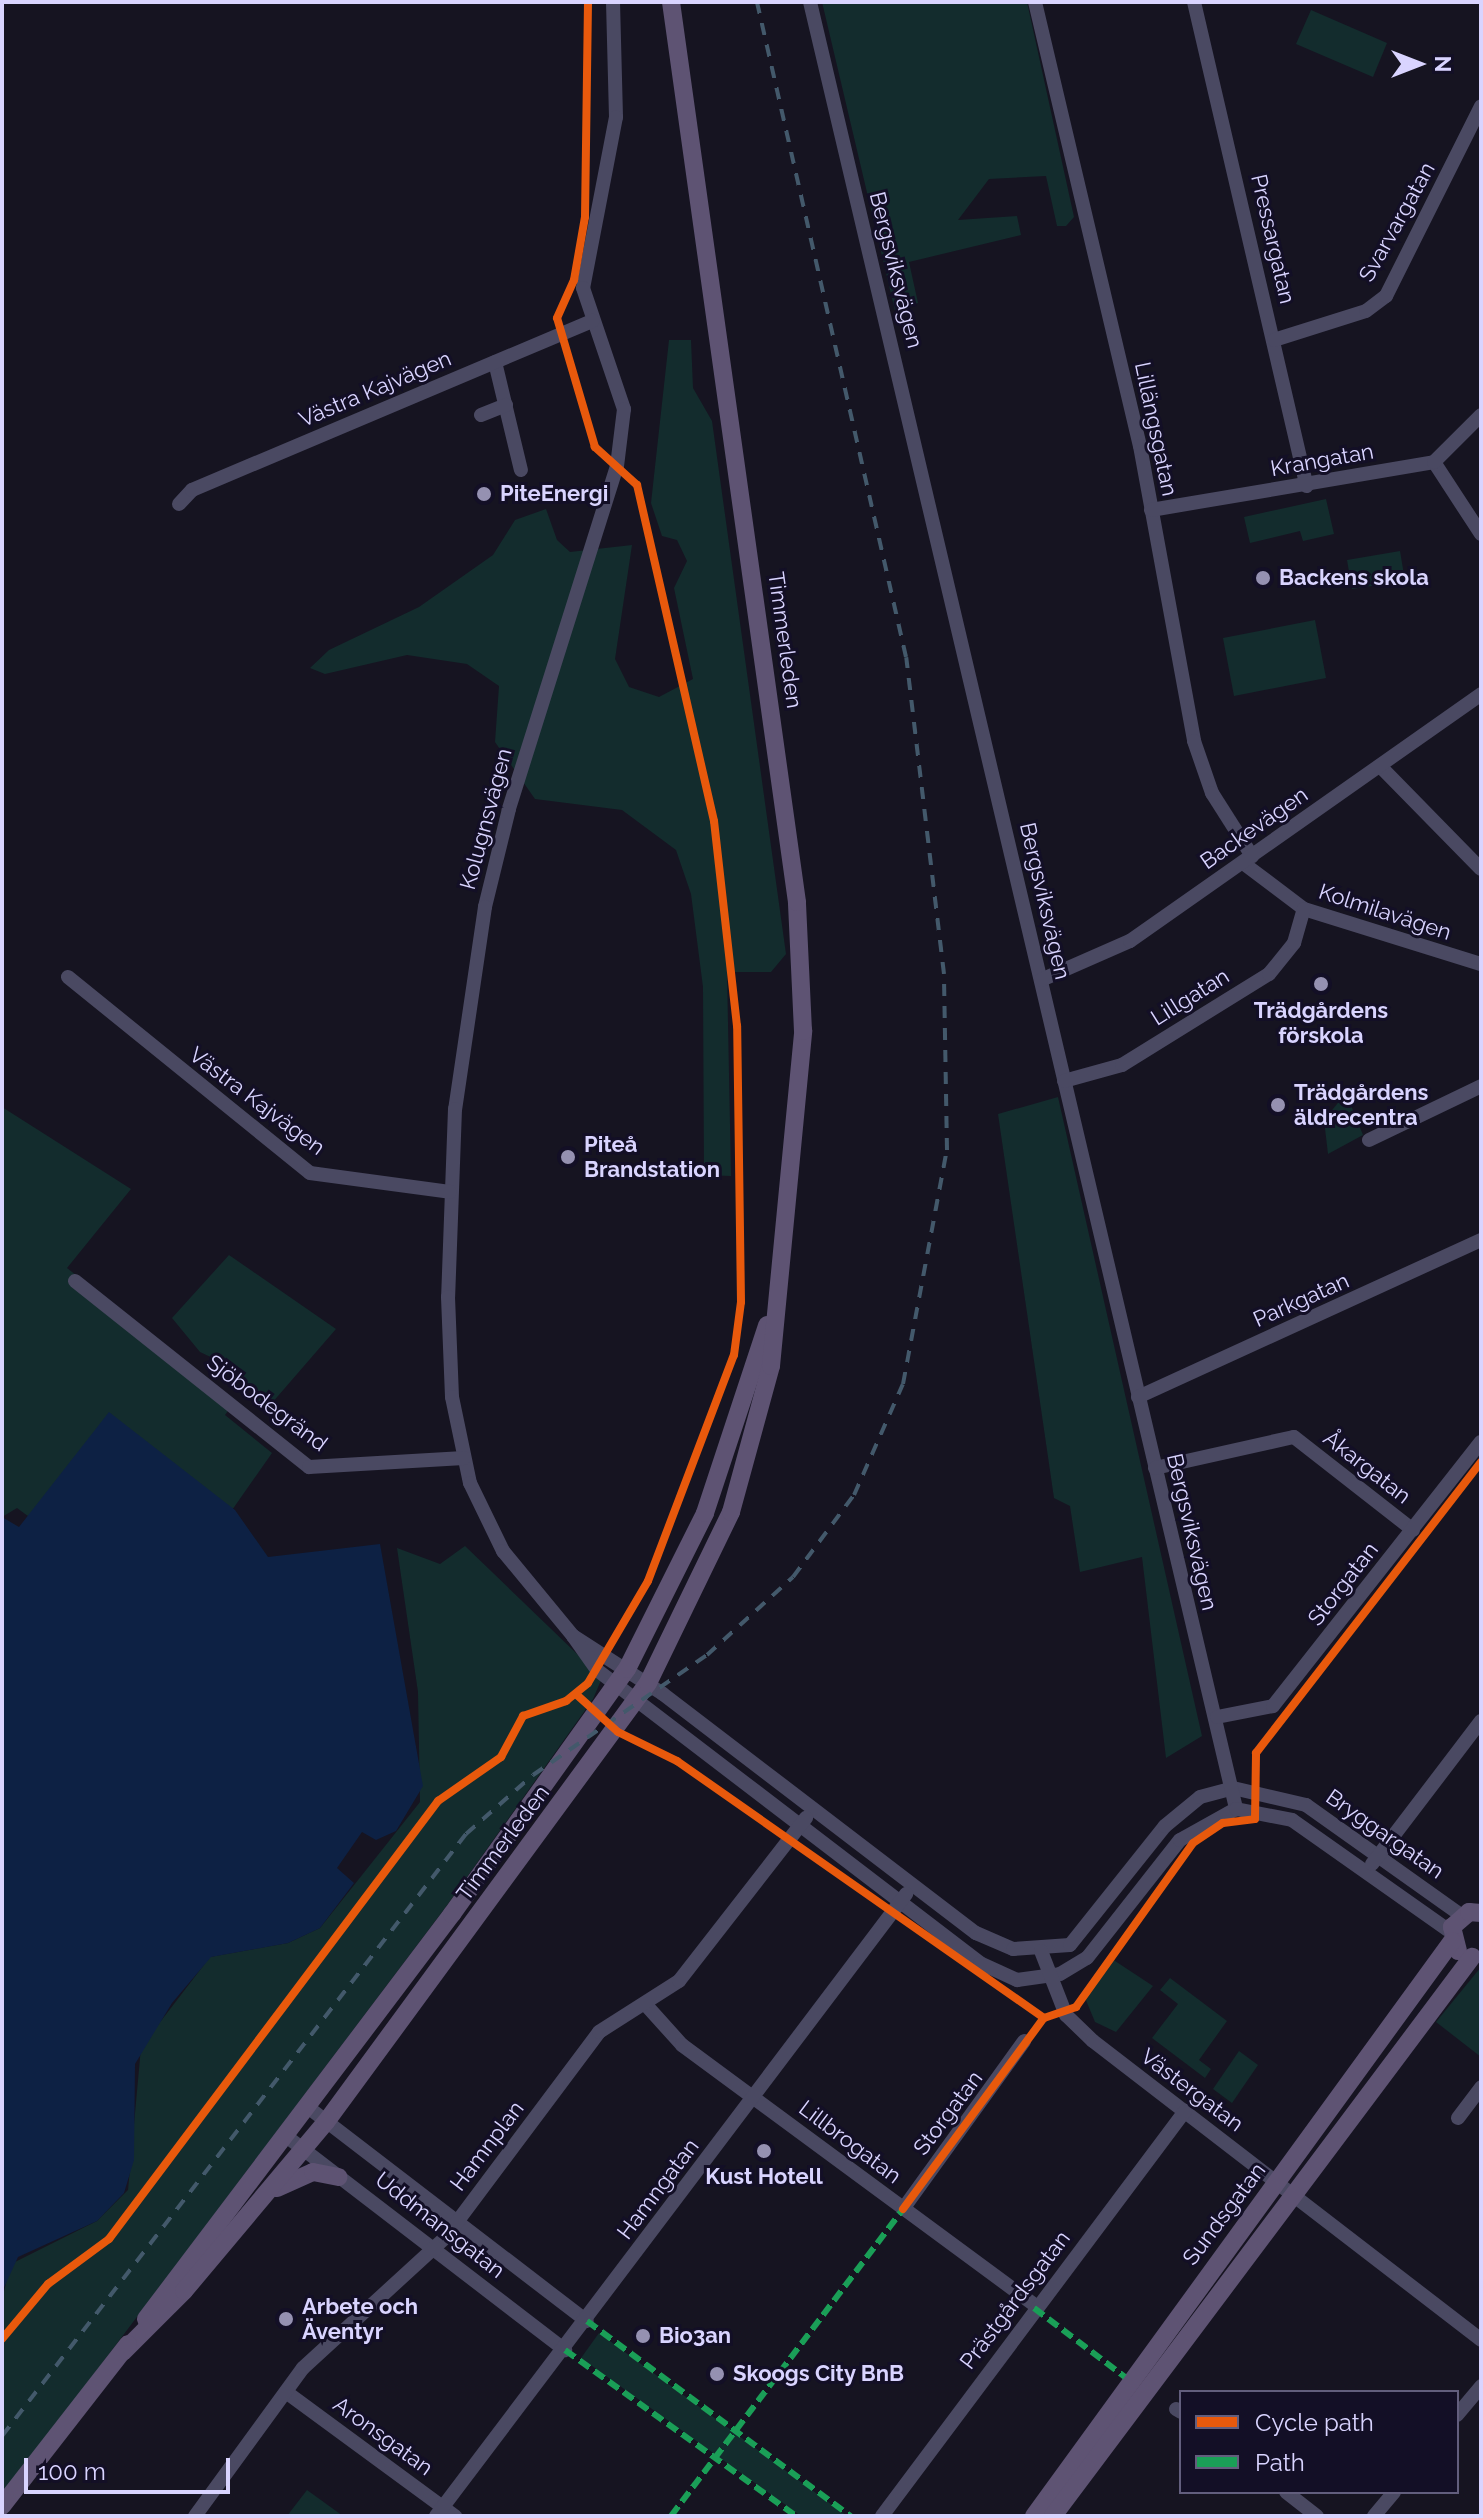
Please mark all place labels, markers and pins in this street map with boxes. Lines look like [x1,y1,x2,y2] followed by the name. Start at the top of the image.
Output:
[500,481,608,507] place label: PiteEnergi
[475,485,493,503] marker: PiteEnergi
[1279,565,1429,591] place label: Backens skola
[1254,569,1272,587] marker: Backens skola
[1312,975,1330,993] marker: Trädgårdens förskola
[1254,997,1388,1048] place label: Trädgårdens förskola
[1294,1079,1428,1130] place label: Trädgårdens äldrecentra
[1269,1096,1287,1114] marker: Trädgårdens äldrecentra
[584,1131,720,1182] place label: Piteå Brandstation
[559,1148,577,1166] marker: Piteå Brandstation
[755,2142,773,2160] marker: Kust Hotell
[705,2164,823,2190] place label: Kust Hotell
[302,2293,418,2344] place label: Arbete och Äventyr
[277,2310,295,2328] marker: Arbete och Äventyr
[659,2323,731,2349] place label: Bio3an
[634,2327,652,2345] marker: Bio3an
[733,2361,905,2387] place label: Skoogs City BnB
[708,2365,726,2383] marker: Skoogs City BnB

